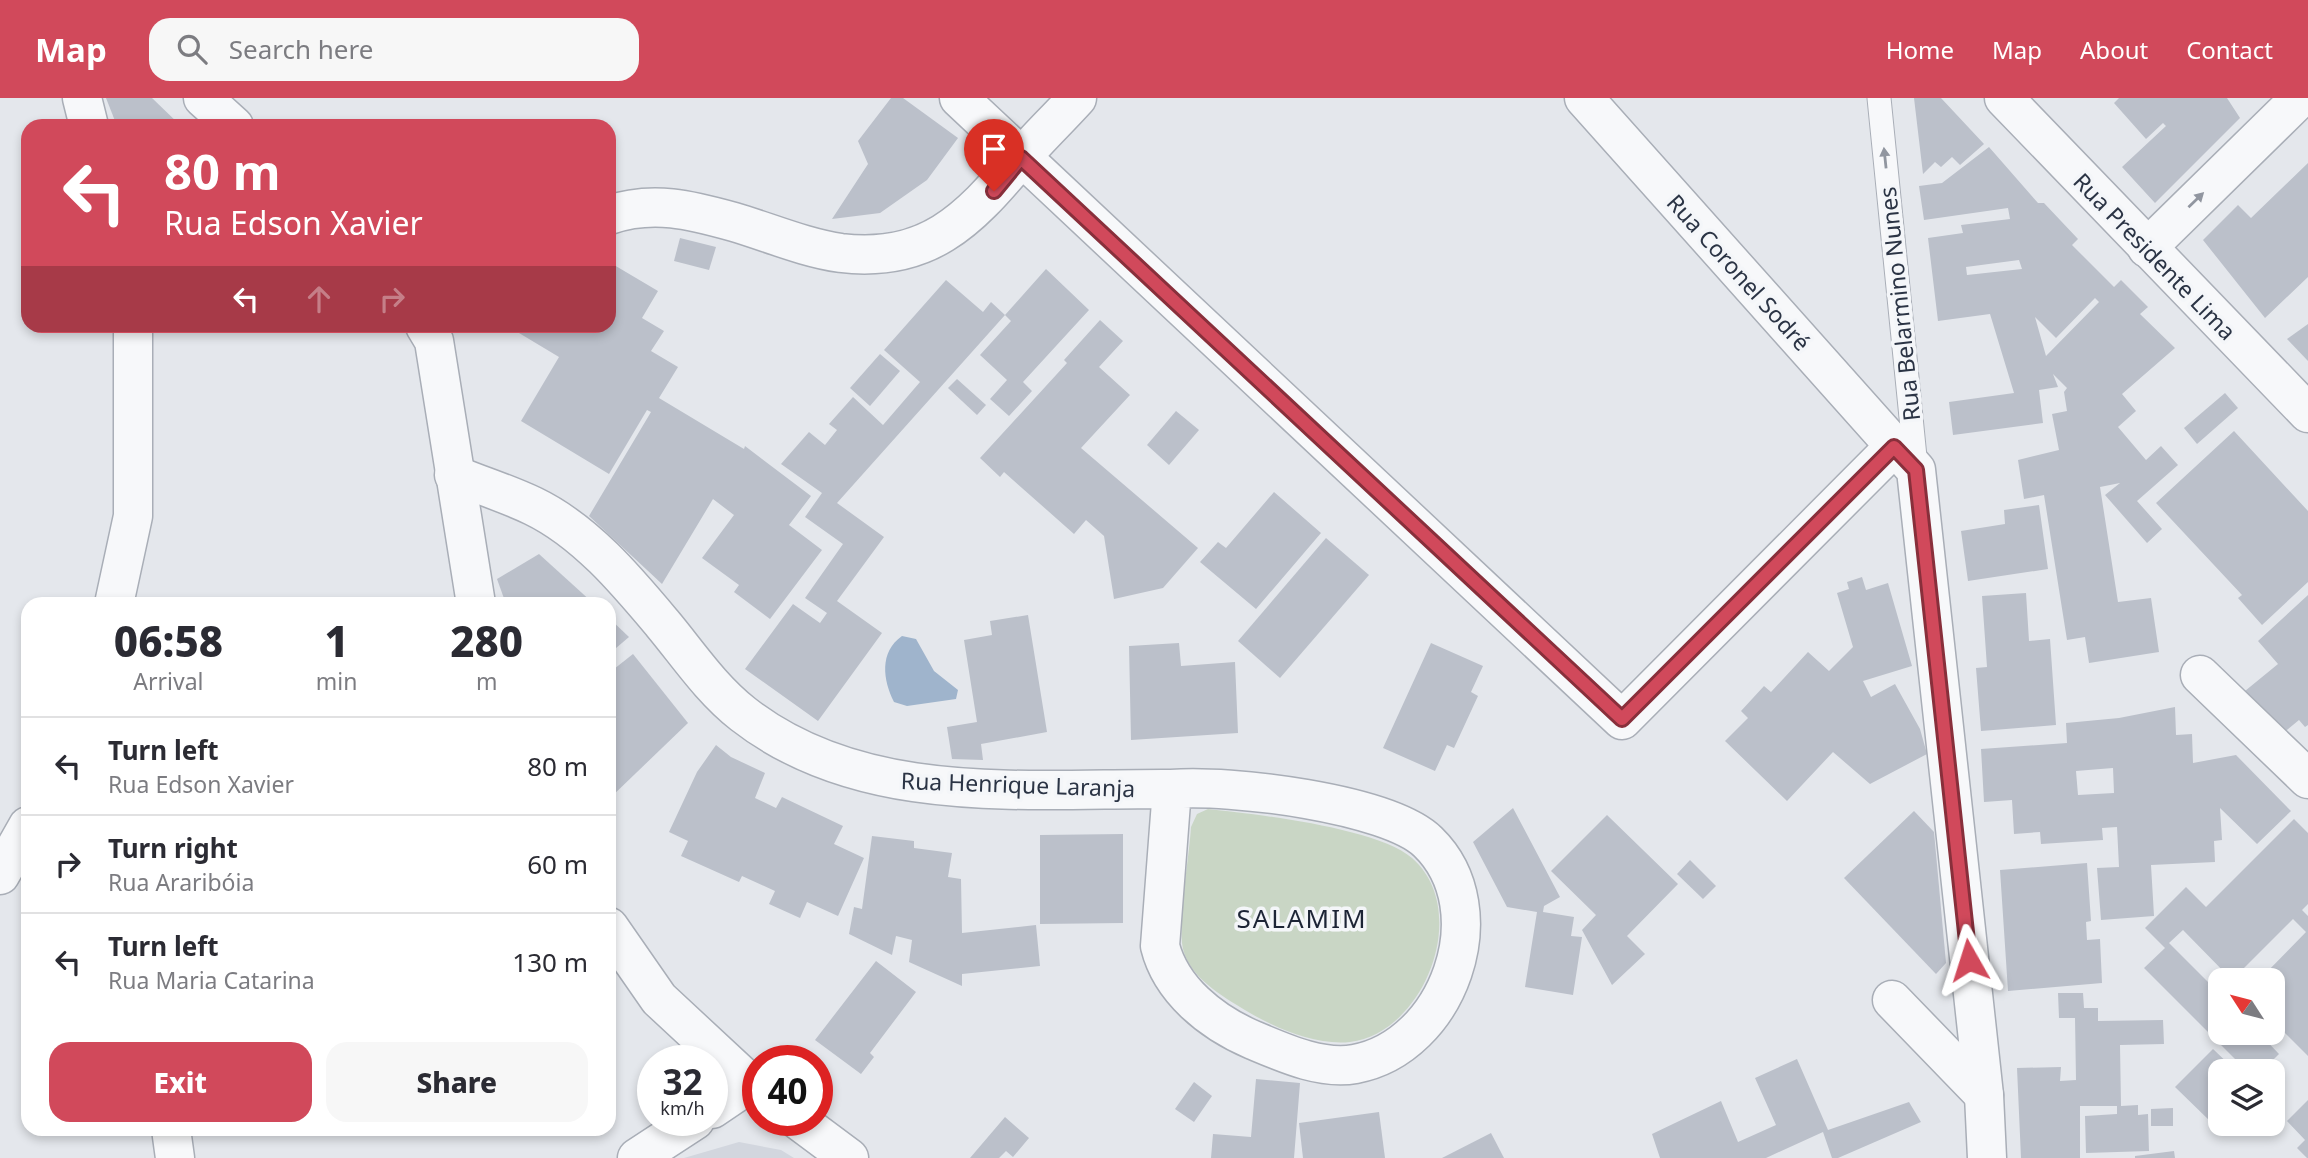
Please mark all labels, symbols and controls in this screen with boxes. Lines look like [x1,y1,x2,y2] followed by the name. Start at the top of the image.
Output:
[149,18,639,81] search box
[35,27,107,72] text: Map
[173,30,211,68] icon: search
[229,31,373,67] text: Search here
[1886,33,1954,66] text: Home
[1992,33,2042,66] text: Map
[2080,33,2148,66] text: About
[2186,33,2273,66] text: Contact
[964,119,1024,191] pin
[975,130,1013,168] icon: arrive
[164,138,281,204] text: 80 m
[49,147,140,238] icon: left
[1879,147,1890,169] one-way arrow
[2067,165,2243,347] street label: Rua Presidente Lima
[1871,185,1927,423] street label: Rua Belarmino Nunes
[1660,187,1818,357] street label: Rua Coronel Sodré
[2187,192,2204,209] one-way arrow
[164,201,423,244] text: Rua Edson Xavier
[227,280,265,318] icon: left
[300,280,338,318] icon: ahead
[373,280,411,318] icon: right
[114,612,223,669] text: 06:58
[324,612,349,669] text: 1
[450,612,523,669] text: 280
[133,665,203,697] text: Arrival
[316,665,357,697] text: min
[476,665,497,697] text: m
[108,732,219,768] text: Turn left
[49,747,87,785] icon: left
[527,748,588,784] text: 80 m
[900,764,1136,804] street label: Rua Henrique Laranja
[108,768,294,800] text: Rua Edson Xavier
[108,830,238,866] text: Turn right
[49,845,87,883] icon: right
[527,846,588,882] text: 60 m
[108,866,254,898] text: Rua Araribóia
[1236,900,1368,936] district label: SALAMIM
[1932,923,2006,997] position arrow
[108,928,219,964] text: Turn left
[49,943,87,981] icon: left
[512,944,588,980] text: 130 m
[108,964,315,996] text: Rua Maria Catarina
[2208,968,2286,1045] north arrow
[2208,968,2285,1136] map controls
[49,1042,312,1122] button: Exit
[326,1042,588,1122] button: Share
[742,1045,833,1136] speed limit sign: 40
[662,1058,703,1105] text: 32
[2208,1059,2285,1136] button: layers
[660,1096,705,1120] text: km/h

